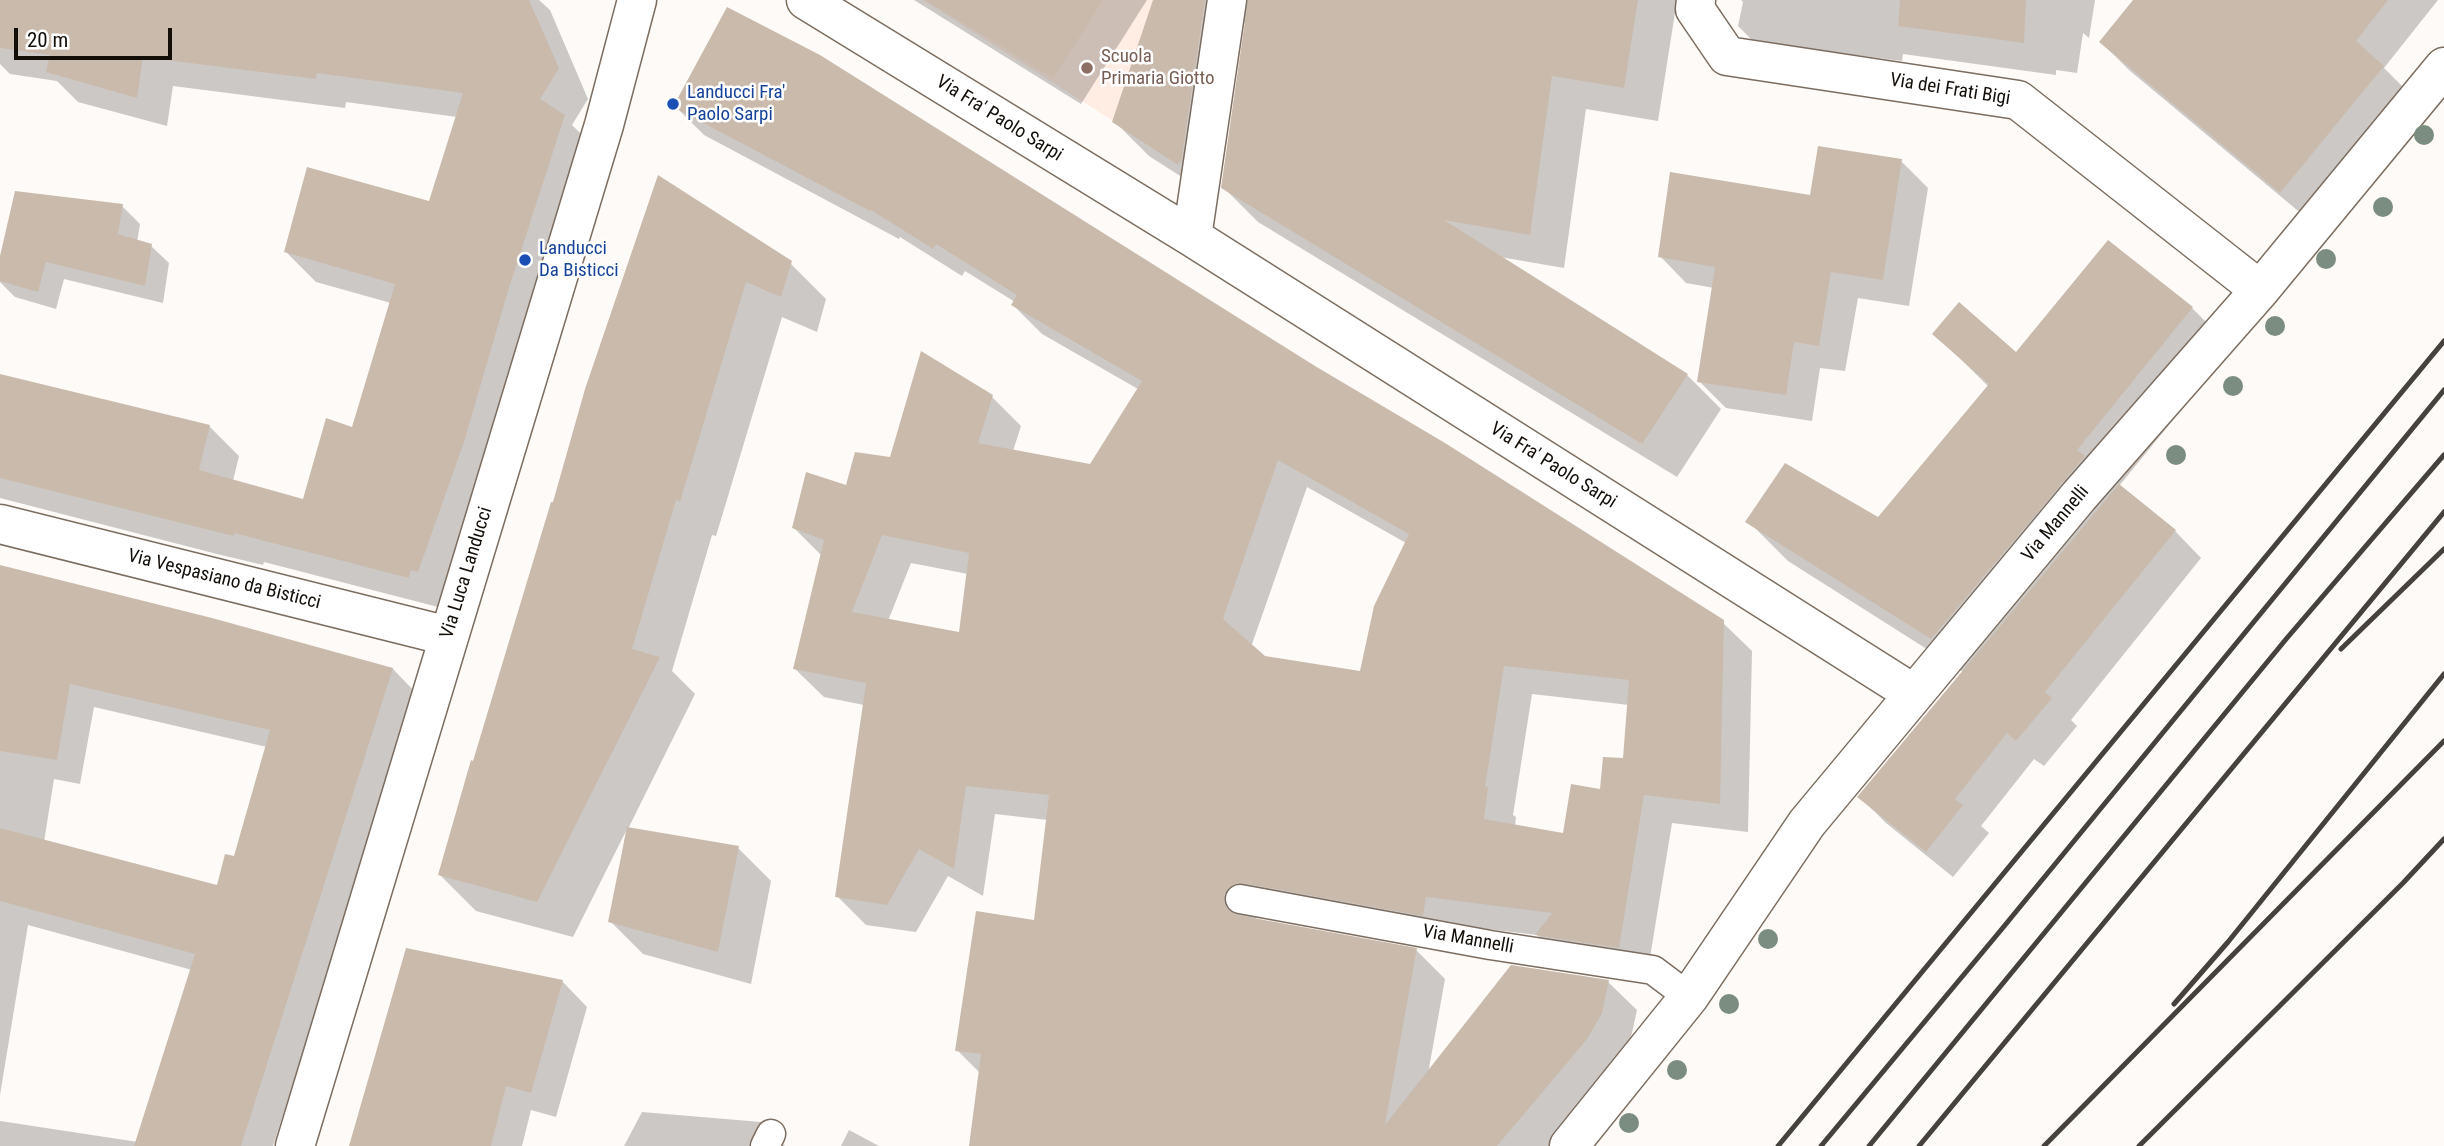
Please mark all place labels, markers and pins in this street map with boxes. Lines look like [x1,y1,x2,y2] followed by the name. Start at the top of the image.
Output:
[1101,46,1214,90] place label: Scuola Primaria Giotto
[1079,60,1095,76] marker: Scuola Primaria Giotto
[687,82,785,126] place label: Landucci Fra' Paolo Sarpi
[665,96,681,112] marker: Landucci Fra' Paolo Sarpi
[539,238,619,282] place label: Landucci Da Bisticci
[517,252,533,268] marker: Landucci Da Bisticci

